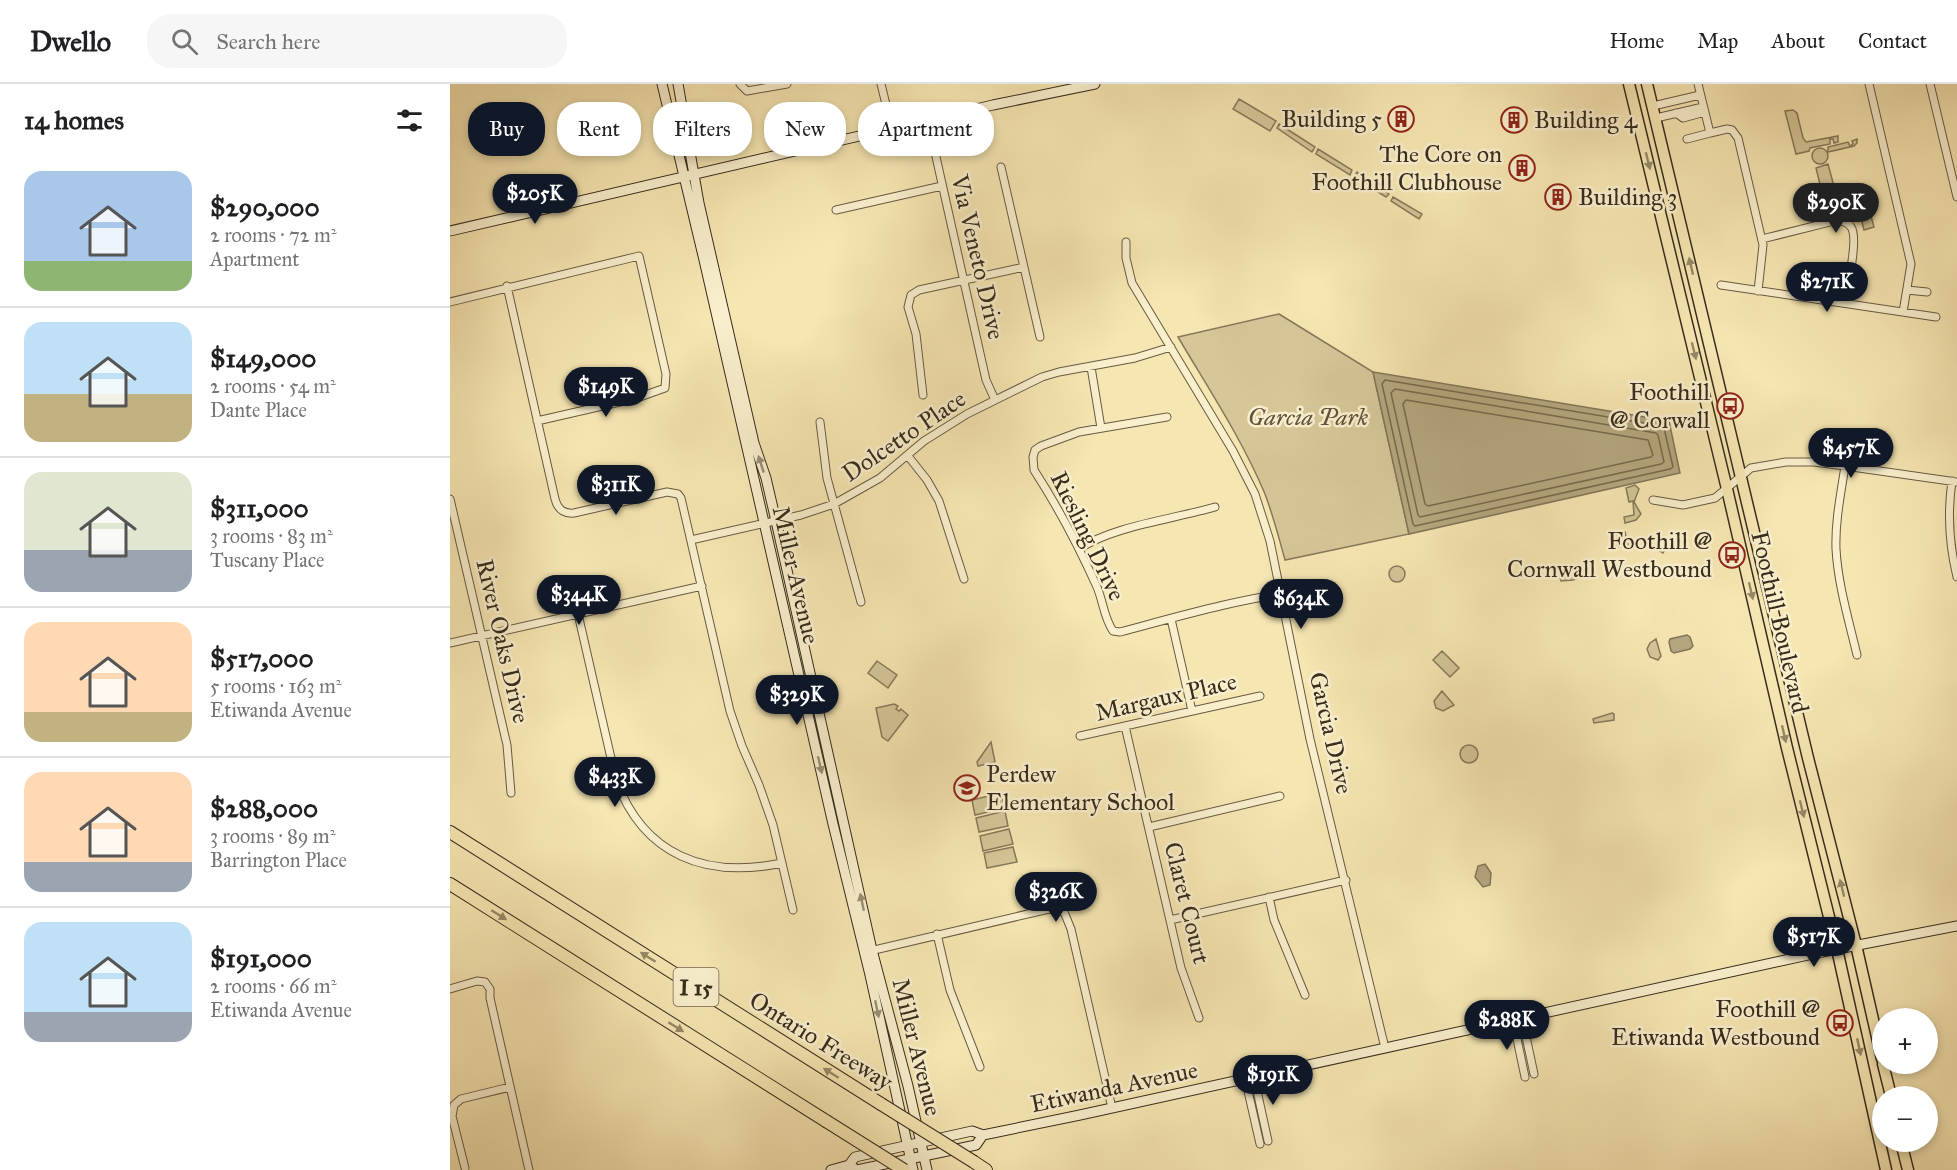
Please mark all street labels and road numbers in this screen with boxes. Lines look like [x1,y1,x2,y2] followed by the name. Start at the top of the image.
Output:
[944,171,1012,342] street label: Via Veneto Drive
[837,384,971,488] street label: Dolcetto Place
[1044,466,1132,606] street label: Riesling Drive
[766,503,826,647] street label: Miller Avenue
[1744,528,1816,716] street label: Foothill Boulevard
[470,556,536,726] street label: River Oaks Drive
[1092,666,1240,728] street label: Margaux Place
[1302,669,1360,797] street label: Garcia Drive
[1157,839,1217,967] street label: Claret Court
[674,968,718,1006] road number: I 15
[885,975,949,1119] street label: Miller Avenue
[744,985,899,1097] street label: Ontario Freeway
[1028,1055,1200,1119] street label: Etiwanda Avenue

